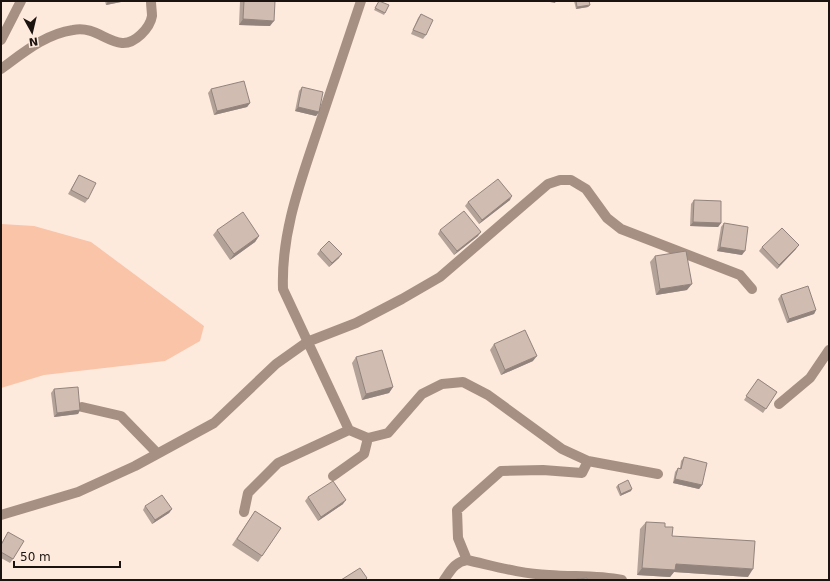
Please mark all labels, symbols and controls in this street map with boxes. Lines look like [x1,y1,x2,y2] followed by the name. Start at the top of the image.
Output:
[12,12,52,52] north arrow
[28,34,39,48] text: N
[14,543,120,569] scale bar
[20,550,51,564] text: 50 m

